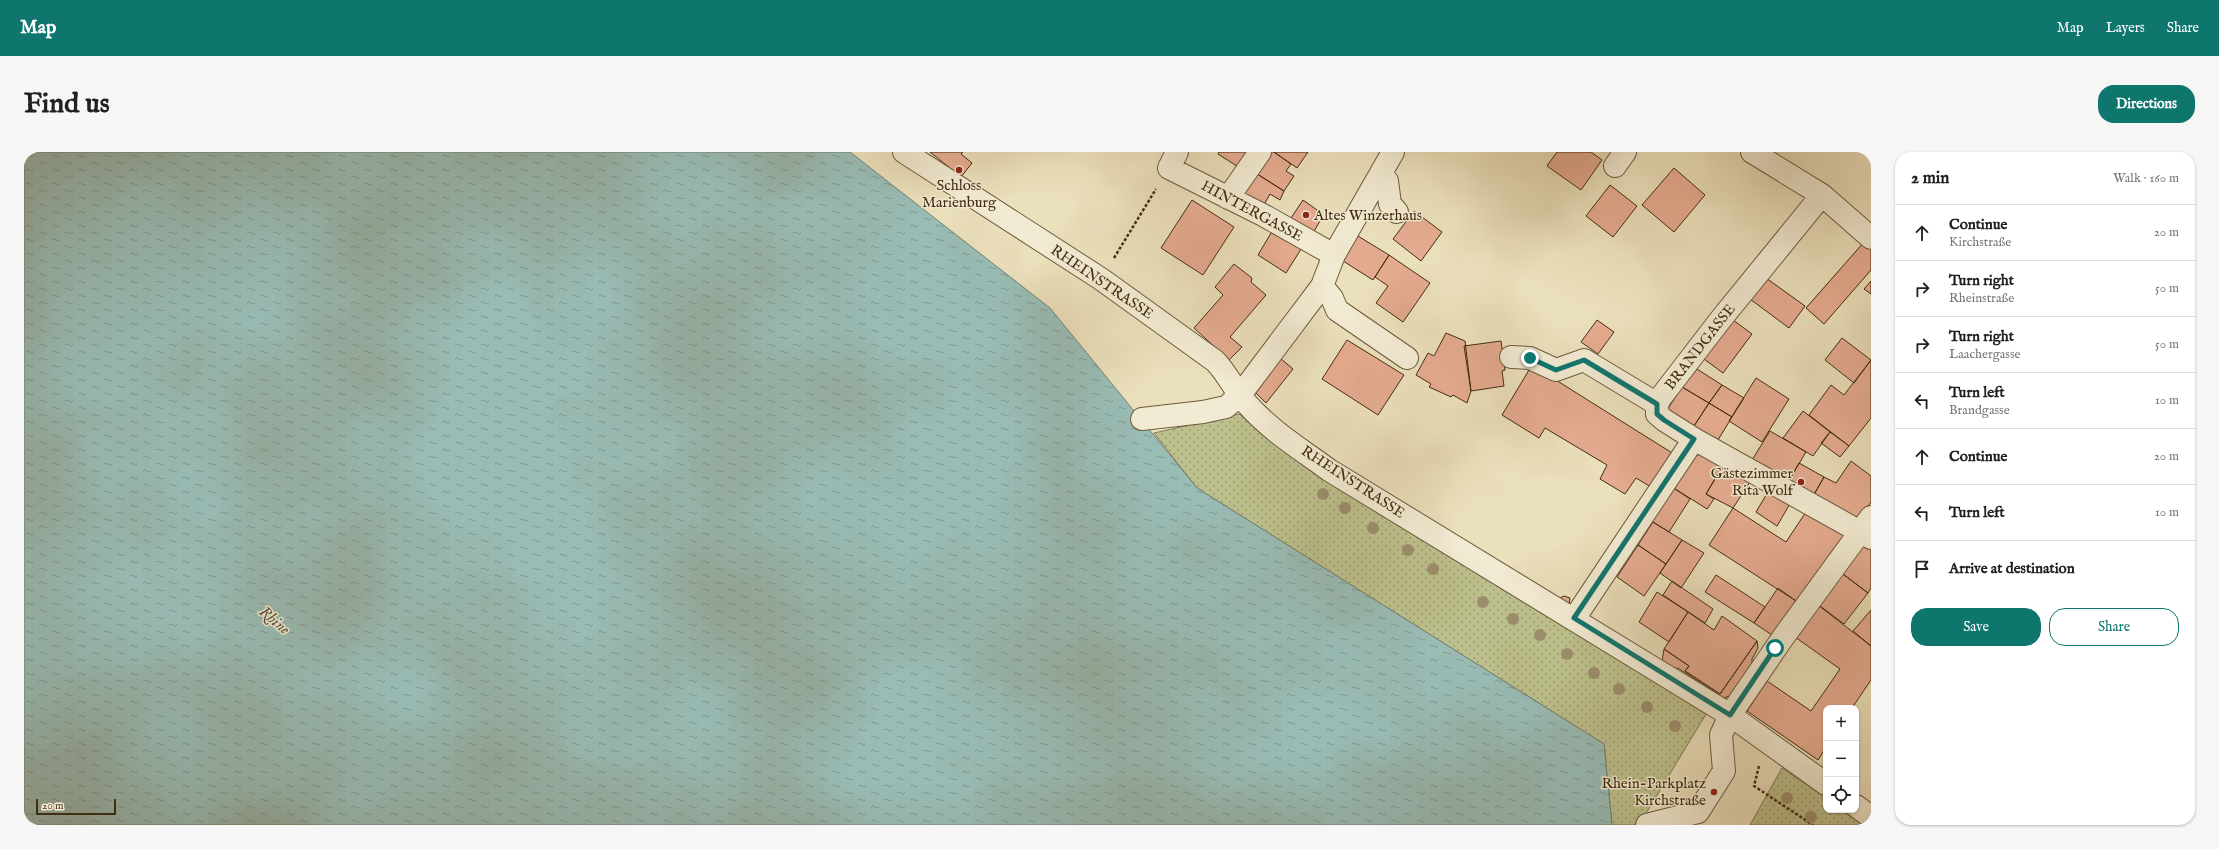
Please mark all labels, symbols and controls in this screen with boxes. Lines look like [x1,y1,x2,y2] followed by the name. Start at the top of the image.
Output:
[20,16,56,40] text: Map
[2057,19,2084,37] text: Map
[2106,19,2145,37] text: Layers
[2167,19,2199,37] text: Share
[2098,85,2195,123] button: Directions
[24,87,110,122] text: Find us
[954,165,964,175] marker: Schloss Marienburg
[1911,168,1949,189] text: 2 min
[2113,170,2179,187] text: Walk · 160 m
[922,176,997,212] place label: Schloss Marienburg
[1198,176,1306,246] street label: HINTERGASSE
[1313,206,1422,225] place label: Altes Winzerhaus
[1301,210,1311,220] marker: Altes Winzerhaus
[1949,215,2007,234] text: Continue
[1911,222,1933,244] icon: ahead
[2154,224,2179,241] text: 20 m
[1949,234,2011,251] text: Kirchstraße
[1047,241,1157,323] street label: RHEINSTRASSE
[1949,271,2014,290] text: Turn right
[1911,278,1933,300] icon: right
[2155,280,2179,297] text: 50 m
[1949,290,2014,307] text: Rheinstraße
[1660,300,1740,394] street label: BRANDGASSE
[1949,327,2014,346] text: Turn right
[1911,334,1933,356] icon: right
[2155,336,2179,353] text: 50 m
[1949,346,2020,363] text: Laachergasse
[1521,349,1539,367] route end
[1949,383,2005,402] text: Turn left
[1911,390,1933,412] icon: left
[2155,392,2179,409] text: 10 m
[1949,402,2010,419] text: Brandgasse
[1298,441,1408,523] street label: RHEINSTRASSE
[1911,446,1933,468] icon: ahead
[1949,447,2007,466] text: Continue
[2154,448,2179,465] text: 20 m
[1711,464,1796,500] place label: Gästezimmer Rita Wolf
[1796,477,1806,487] marker: Gästezimmer Rita Wolf
[1911,502,1933,524] icon: left
[1949,503,2005,522] text: Turn left
[2155,504,2179,521] text: 10 m
[1911,558,1933,580] icon: arrive
[1949,559,2075,578] text: Arrive at destination
[254,602,294,640] water label: Rhine
[1911,608,2041,646] button: Save
[2049,608,2179,646] button: Share
[1766,639,1784,657] route start
[1823,705,1859,813] map controls
[1823,705,1859,741] button: +
[1823,741,1859,777] button: −
[1602,774,1706,810] place label: Rhein-Parkplatz Kirchstraße
[1823,777,1859,813] button: locate
[1709,787,1719,797] marker: Rhein-Parkplatz Kirchstraße
[36,797,116,816] scale bar
[42,799,63,813] text: 20 m

